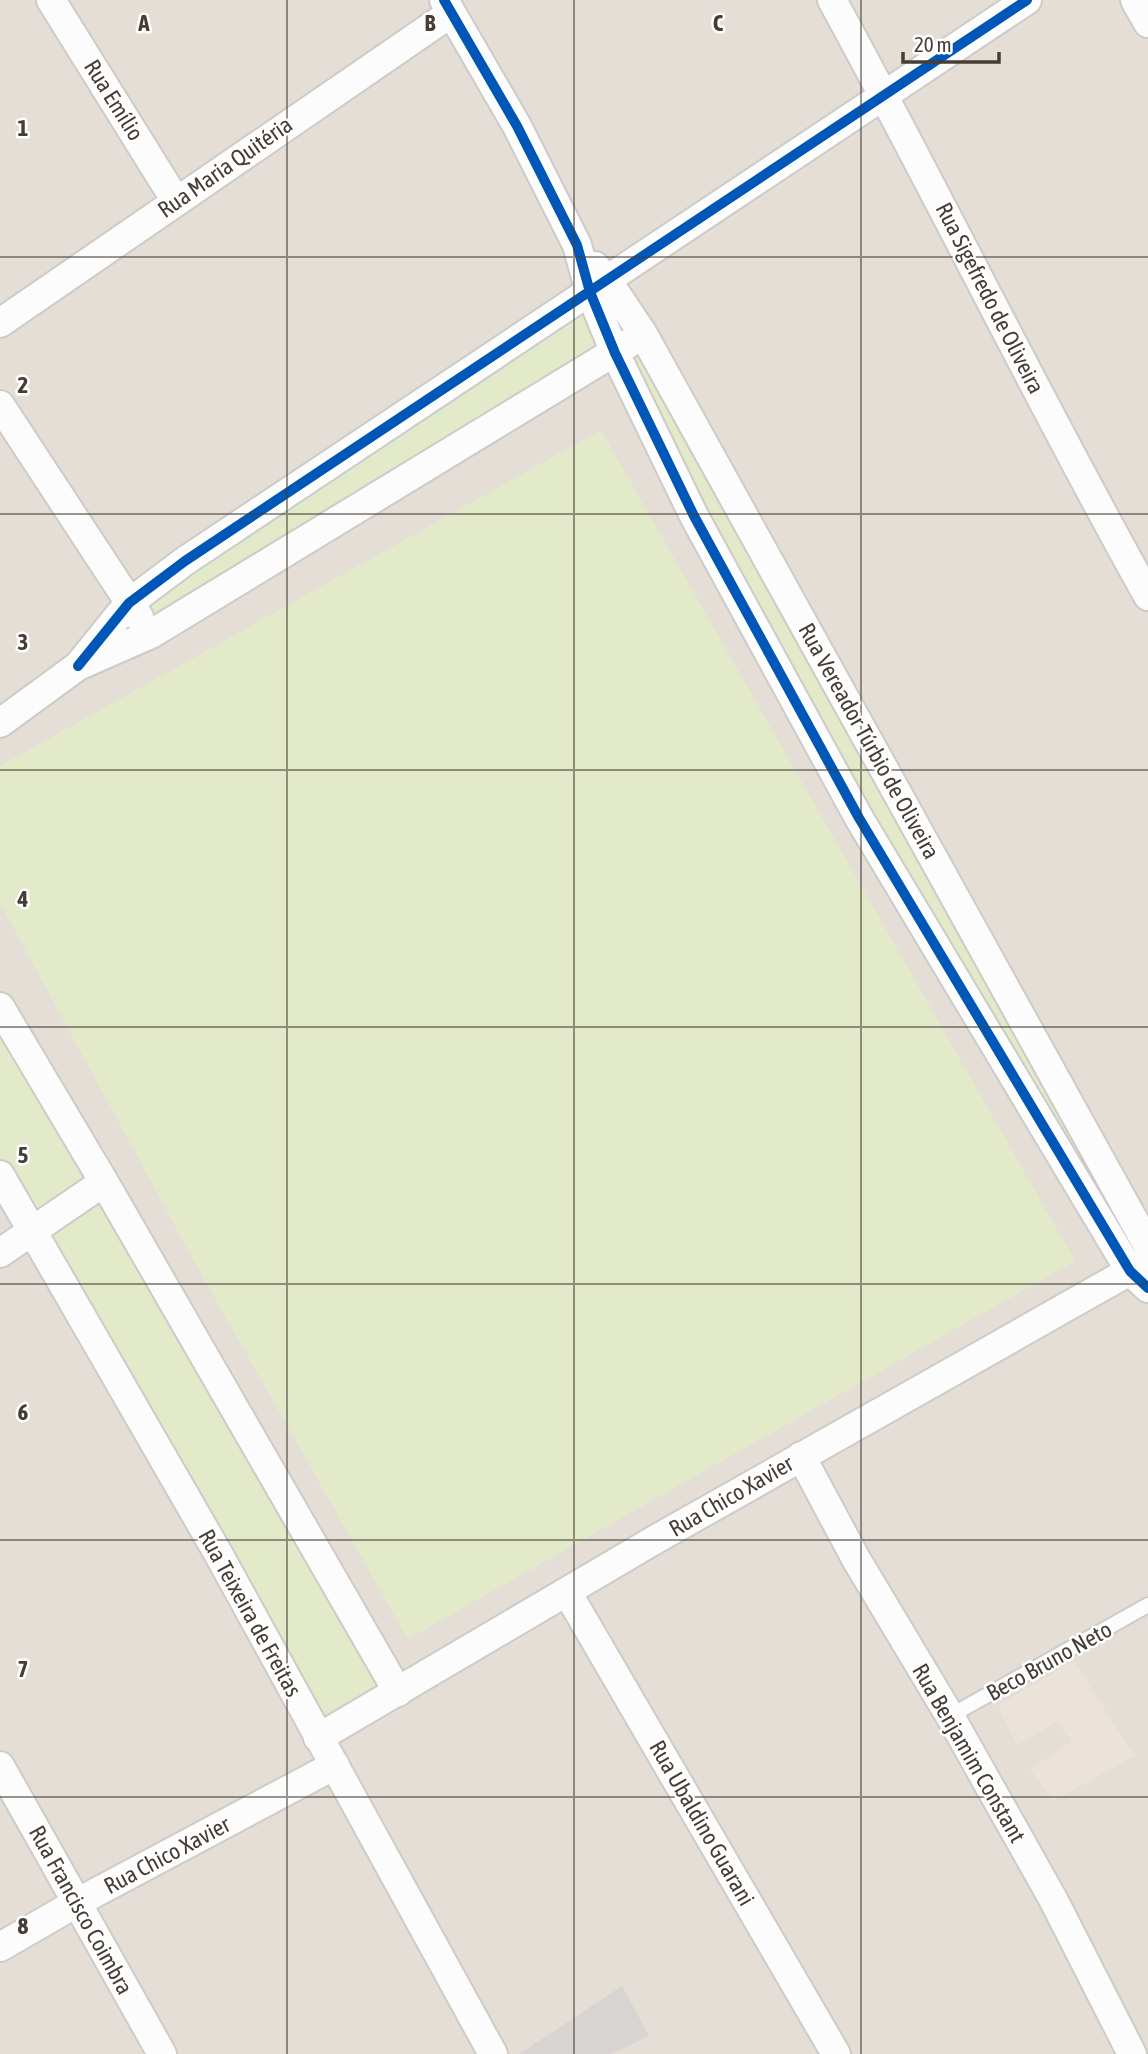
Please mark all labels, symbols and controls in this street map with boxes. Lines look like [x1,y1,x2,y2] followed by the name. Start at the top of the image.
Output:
[137,10,150,36] text: A
[425,10,436,36] text: B
[713,10,724,36] text: C
[903,21,999,65] scale bar
[914,32,952,56] text: 20 m
[79,55,149,145] street label: Rua Emílio
[153,111,297,223] street label: Rua Maria Quitéria
[18,115,29,141] text: 1
[931,198,1049,398] street label: Rua Sigefredo de Oliveira
[18,372,28,398] text: 2
[793,619,945,863] street label: Rua Vereador Túrbio de Oliveira
[18,629,28,655] text: 3
[17,886,29,912] text: 4
[18,1142,29,1168] text: 5
[18,1399,29,1425] text: 6
[664,1449,799,1542] street label: Rua Chico Xavier
[193,1525,307,1701] street label: Rua Teixeira de Freitas
[982,1616,1116,1706] street label: Beco Bruno Neto
[18,1656,28,1682] text: 7
[907,1659,1031,1847] street label: Rua Benjamim Constant
[644,1736,760,1910] street label: Rua Ubaldino Guarani
[100,1810,235,1899] street label: Rua Chico Xavier
[24,1821,138,1999] street label: Rua Francisco Coimbra
[18,1913,29,1939] text: 8

